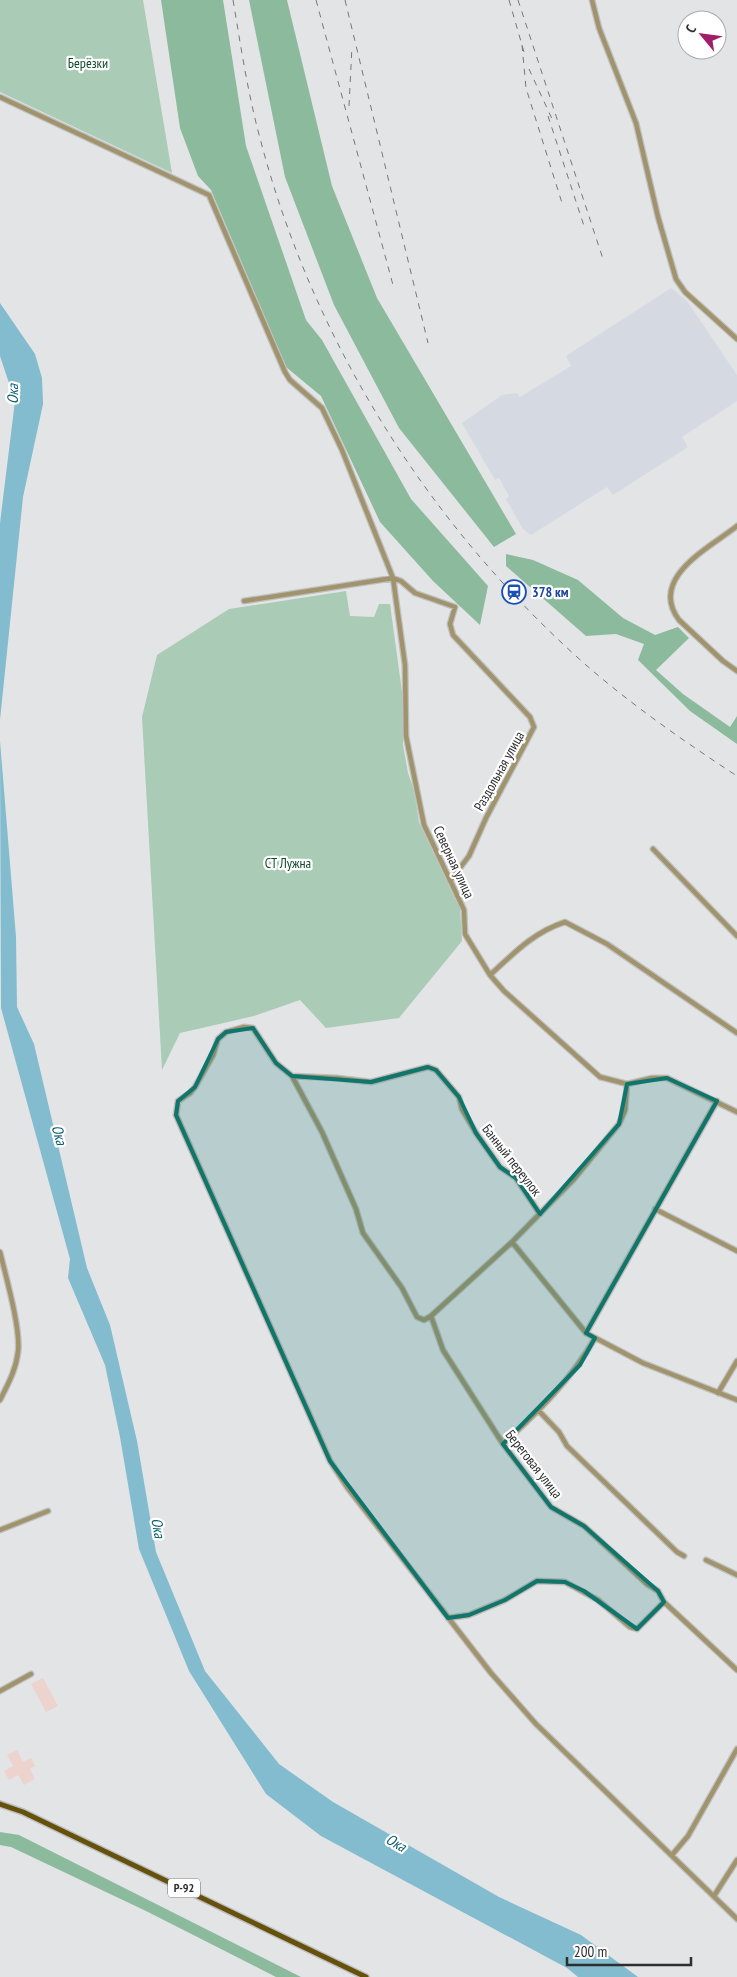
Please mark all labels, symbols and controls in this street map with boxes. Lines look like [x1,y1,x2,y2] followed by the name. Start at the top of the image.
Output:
[677,10,727,60] north arrow
[681,21,700,36] text: С
[68,54,108,72] park label: Берёзки
[3,383,22,404] water label: Ока
[501,579,527,605] station icon: 378 км
[532,583,569,601] place label: 378 км
[470,728,528,814] street label: Раздольная улица
[429,823,479,901] street label: Северная улица
[265,854,311,872] park label: СТ Лужна
[478,1120,546,1200] street label: Банный переулок
[48,1123,72,1148] water label: Ока
[502,1426,566,1502] street label: Береговая улица
[147,1516,170,1540] water label: Ока
[383,1829,411,1856] water label: Ока
[168,1879,200,1898] road number: Р-92
[567,1934,691,1966] scale bar
[574,1942,607,1961] text: 200 m

